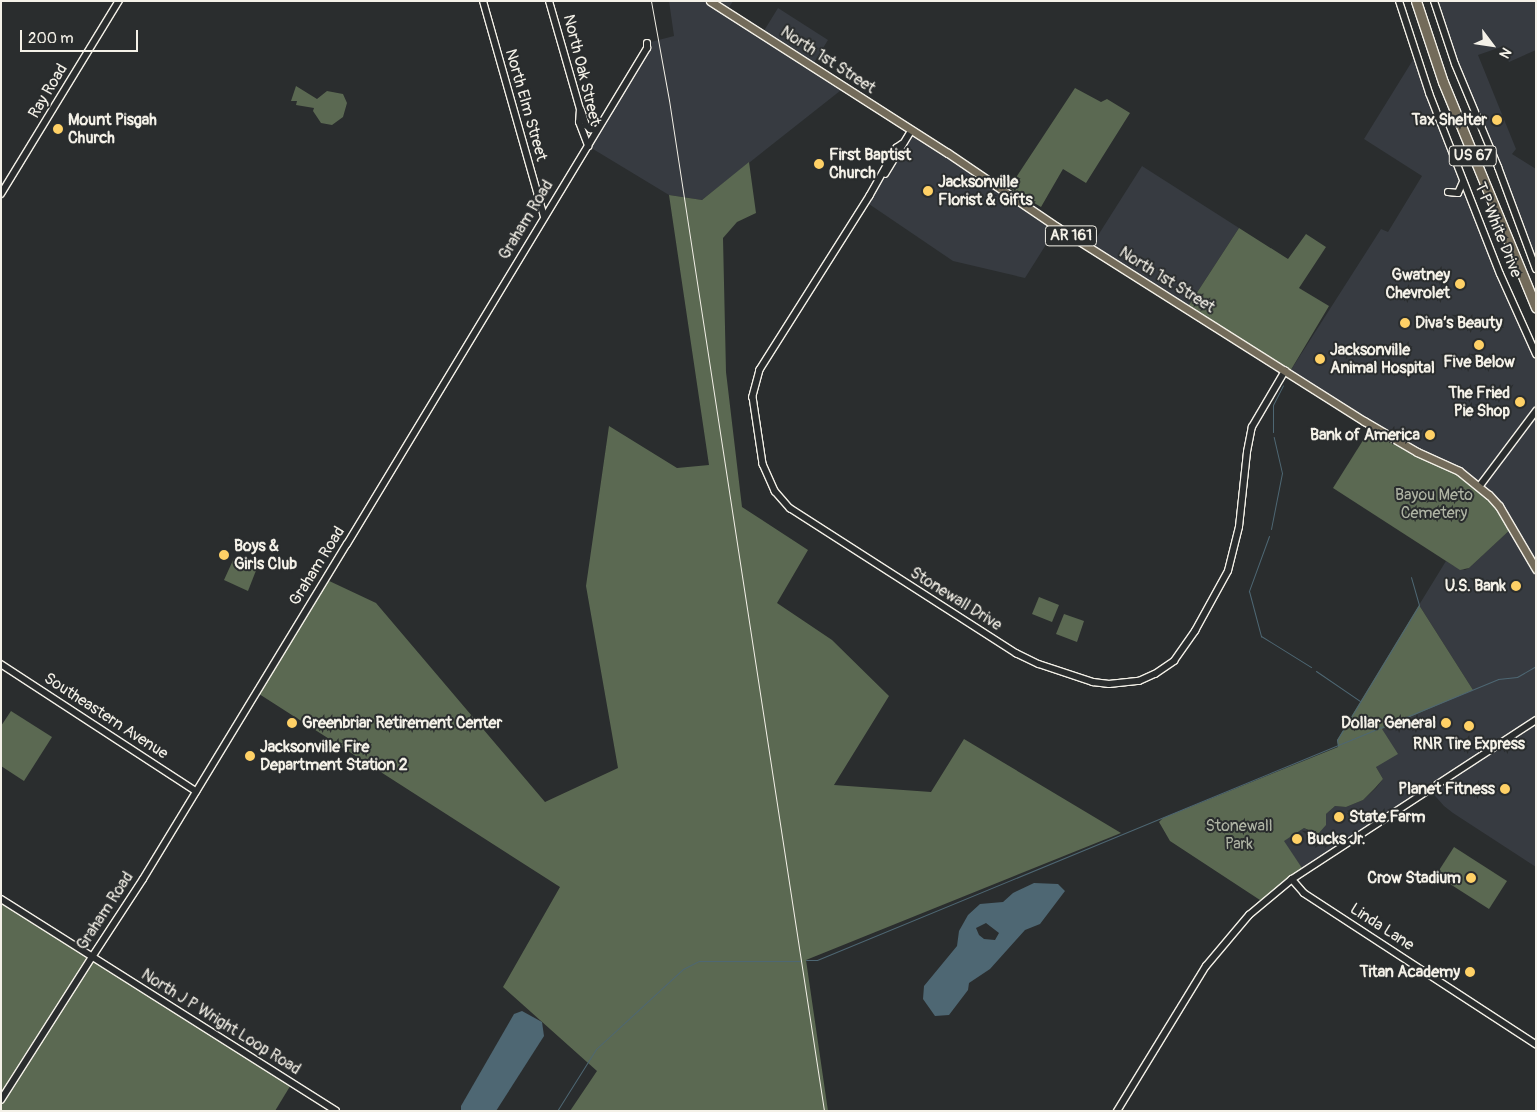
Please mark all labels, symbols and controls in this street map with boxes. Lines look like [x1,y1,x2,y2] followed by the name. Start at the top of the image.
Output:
[559,13,605,127] street label: North Oak Street
[22,20,140,52] scale bar
[1467,20,1517,70] north arrow
[777,22,879,98] street label: North 1st Street
[28,29,73,48] text: 200 m
[1496,45,1515,61] text: N
[501,47,551,163] street label: North Elm Street
[24,60,72,122] street label: Ray Road
[68,110,157,148] place label: Mount Pisgah Church
[1412,110,1487,130] place label: Tax Shelter
[1491,114,1503,126] marker: Tax Shelter
[52,123,64,135] marker: Mount Pisgah Church
[1448,144,1498,168] road number: US 67
[829,145,911,183] place label: First Baptist Church
[813,158,825,170] marker: First Baptist Church
[938,172,1033,210] place label: Jacksonville Florist & Gifts
[495,177,557,263] street label: Graham Road
[1470,180,1526,280] street label: T P White Drive
[922,185,934,197] marker: Jacksonville Florist & Gifts
[1045,224,1097,248] road number: AR 161
[1116,243,1218,317] street label: North 1st Street
[1385,265,1450,303] place label: Gwatney Chevrolet
[1454,278,1466,290] marker: Gwatney Chevrolet
[1415,313,1502,333] place label: Diva’s Beauty
[1399,317,1411,329] marker: Diva’s Beauty
[1473,339,1485,351] marker: Five Below
[1330,340,1435,378] place label: Jacksonville Animal Hospital
[1443,352,1515,372] place label: Five Below
[1314,353,1326,365] marker: Jacksonville Animal Hospital
[1448,383,1510,421] place label: The Fried Pie Shop
[1514,396,1526,408] marker: The Fried Pie Shop
[1310,425,1420,445] place label: Bank of America
[1424,429,1436,441] marker: Bank of America
[1395,485,1473,523] park label: Bayou Meto Cemetery
[285,523,349,609] street label: Graham Road
[234,536,297,574] place label: Boys & Girls Club
[218,549,230,561] marker: Boys & Girls Club
[907,563,1005,635] street label: Stonewall Drive
[1445,576,1506,596] place label: U.S. Bank
[1510,580,1522,592] marker: U.S. Bank
[40,669,172,763] street label: Southeastern Avenue
[302,713,502,733] place label: Greenbriar Retirement Center
[1341,713,1436,733] place label: Dollar General
[286,717,298,729] marker: Greenbriar Retirement Center
[1440,717,1452,729] marker: Dollar General
[1463,720,1475,732] marker: RNR Tire Express
[1413,734,1525,754] place label: RNR Tire Express
[260,737,408,775] place label: Jacksonville Fire Department Station 2
[244,750,256,762] marker: Jacksonville Fire Department Station 2
[1398,779,1495,799] place label: Planet Fitness
[1499,783,1511,795] marker: Planet Fitness
[1349,807,1426,827] place label: State Farm
[1333,811,1345,823] marker: State Farm
[1205,816,1273,854] park label: Stonewall Park
[1307,829,1365,849] place label: Bucks Jr.
[1291,833,1303,845] marker: Bucks Jr.
[73,868,137,954] street label: Graham Road
[1367,868,1461,888] place label: Crow Stadium
[1465,872,1477,884] marker: Crow Stadium
[1346,899,1418,955] street label: Linda Lane
[1360,962,1460,982] place label: Titan Academy
[138,965,304,1079] street label: North J P Wright Loop Road
[1464,966,1476,978] marker: Titan Academy

